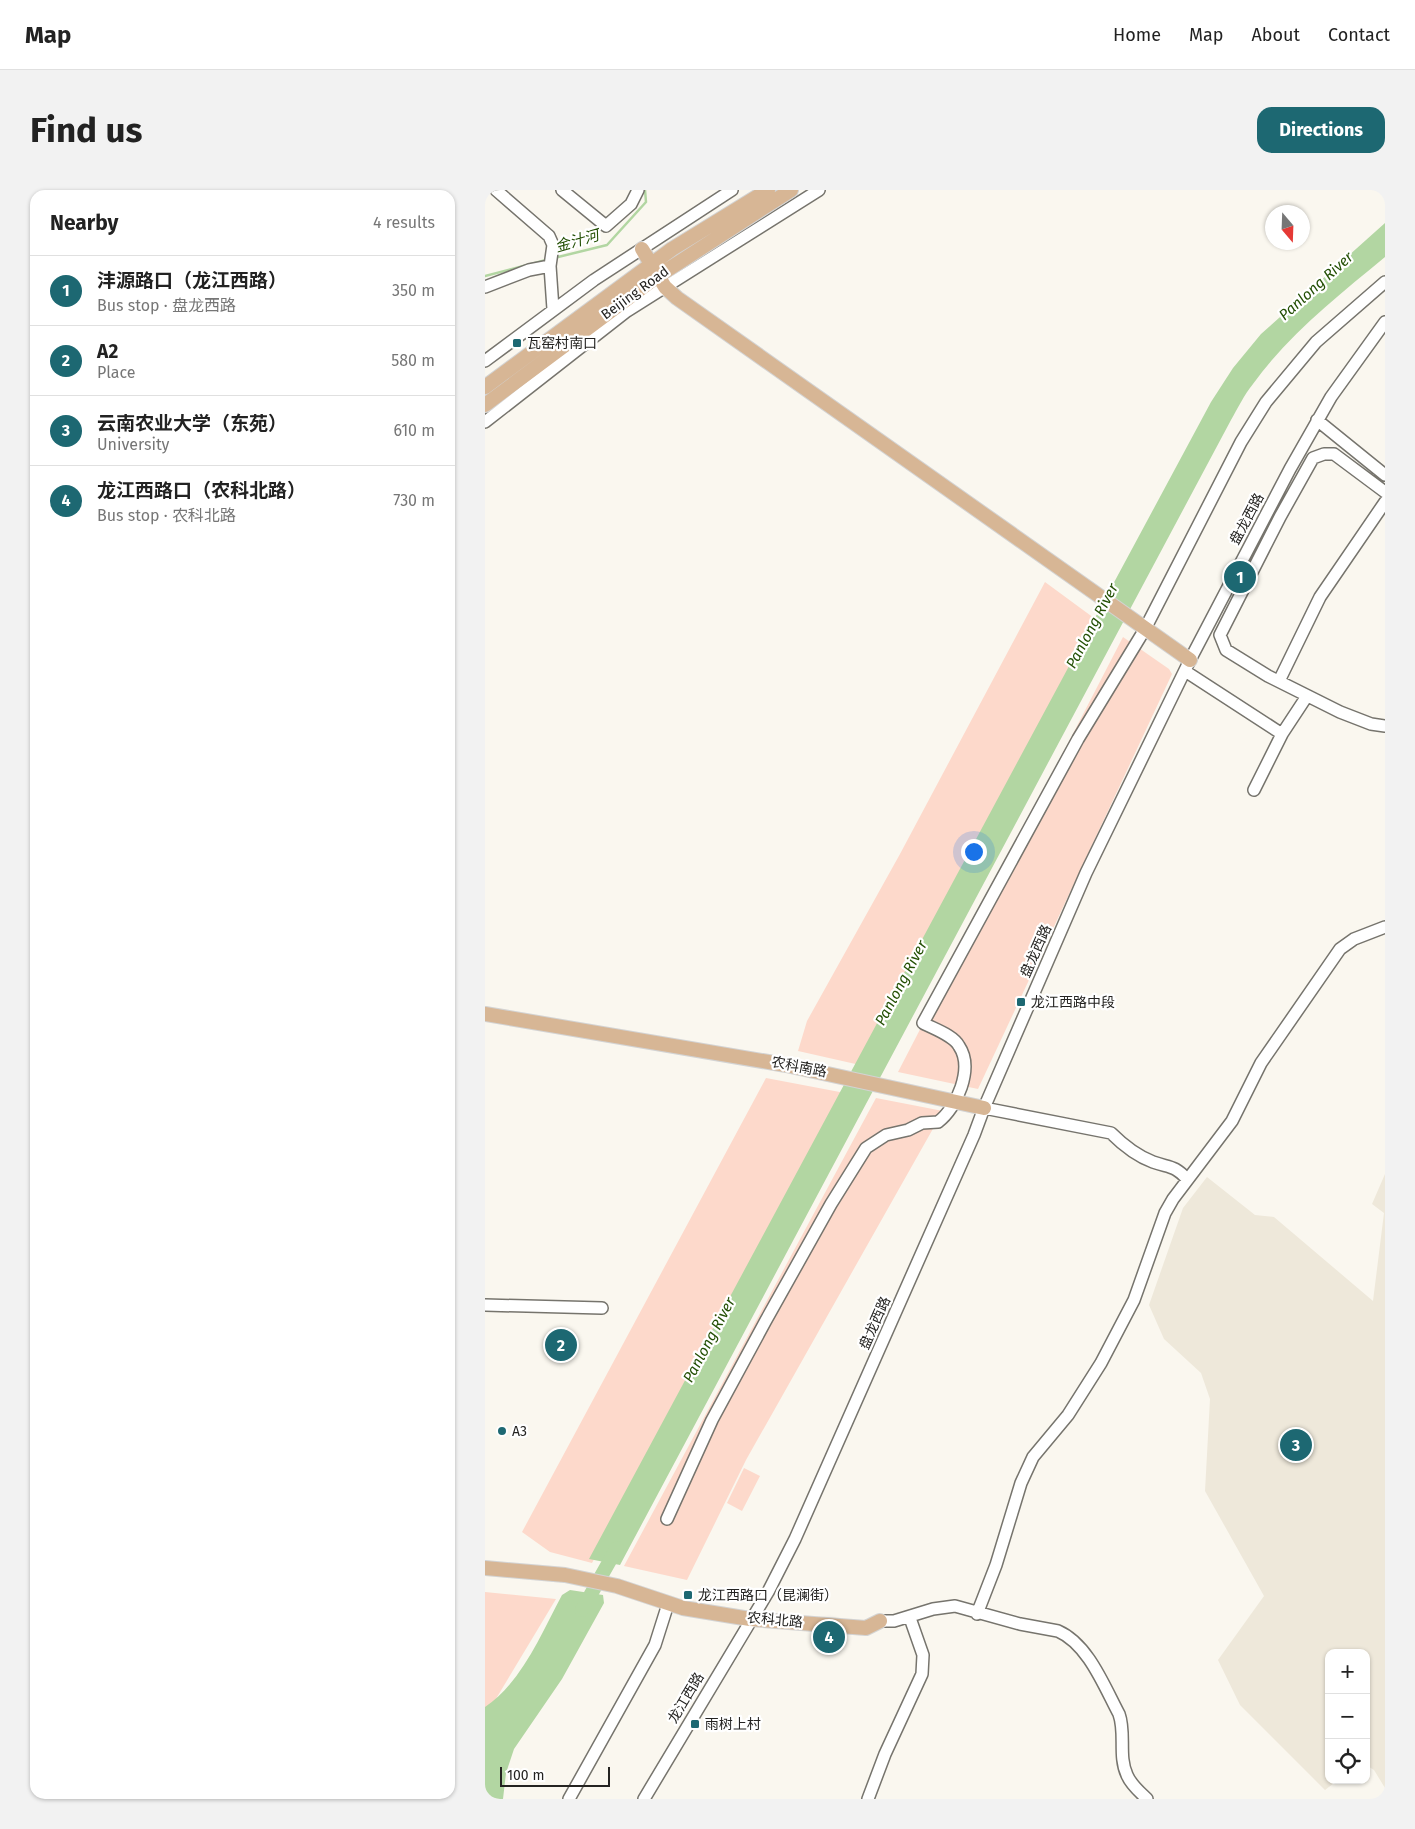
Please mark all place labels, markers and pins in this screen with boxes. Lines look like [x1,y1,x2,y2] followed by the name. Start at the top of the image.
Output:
[527,335,597,352] place label: 瓦窑村南口
[511,337,523,349] marker: 瓦窑村南口
[1224,558,1256,596] pin: 1
[1031,994,1115,1011] place label: 龙江西路中段
[1015,996,1027,1008] marker: 龙江西路中段
[545,1326,577,1364] pin: 2
[512,1423,527,1440] place label: A3
[496,1425,508,1437] marker: A3
[1280,1426,1312,1464] pin: 3
[698,1587,838,1604] place label: 龙江西路口（昆澜街）
[682,1589,694,1601] marker: 龙江西路口（昆澜街）
[813,1618,845,1656] pin: 4
[705,1716,761,1733] place label: 雨树上村
[689,1718,701,1730] marker: 雨树上村

